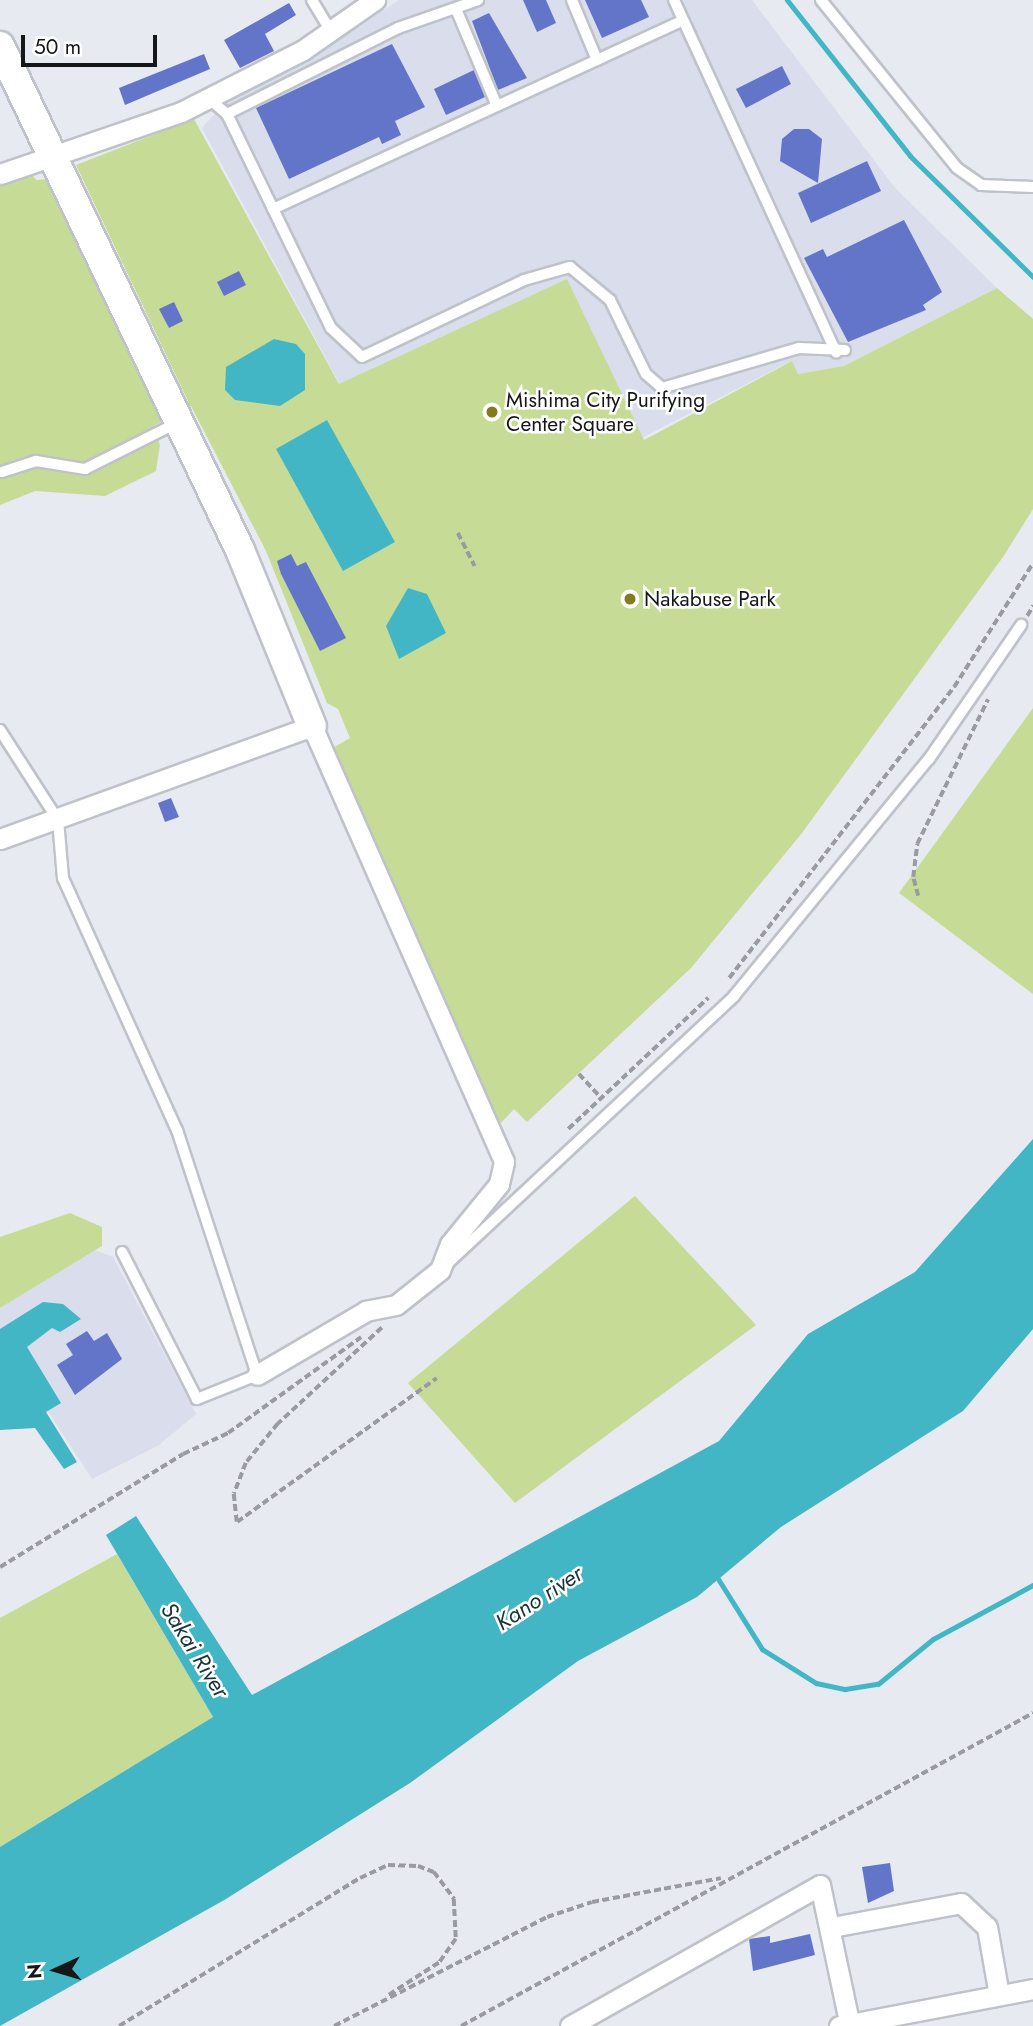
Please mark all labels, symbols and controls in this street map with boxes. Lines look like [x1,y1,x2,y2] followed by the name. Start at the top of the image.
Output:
[24,21,161,65] scale bar
[34,32,81,62] text: 50 m
[506,387,705,437] place label: Mishima City Purifying Center Square
[484,404,500,420] marker: Mishima City Purifying Center Square
[644,586,776,612] place label: Nakabuse Park
[622,591,638,607] marker: Nakabuse Park
[490,1560,588,1636] water label: Kano river
[155,1597,235,1703] water label: Sakai River
[21,1935,91,2005] north arrow
[21,1963,49,1980] text: N

